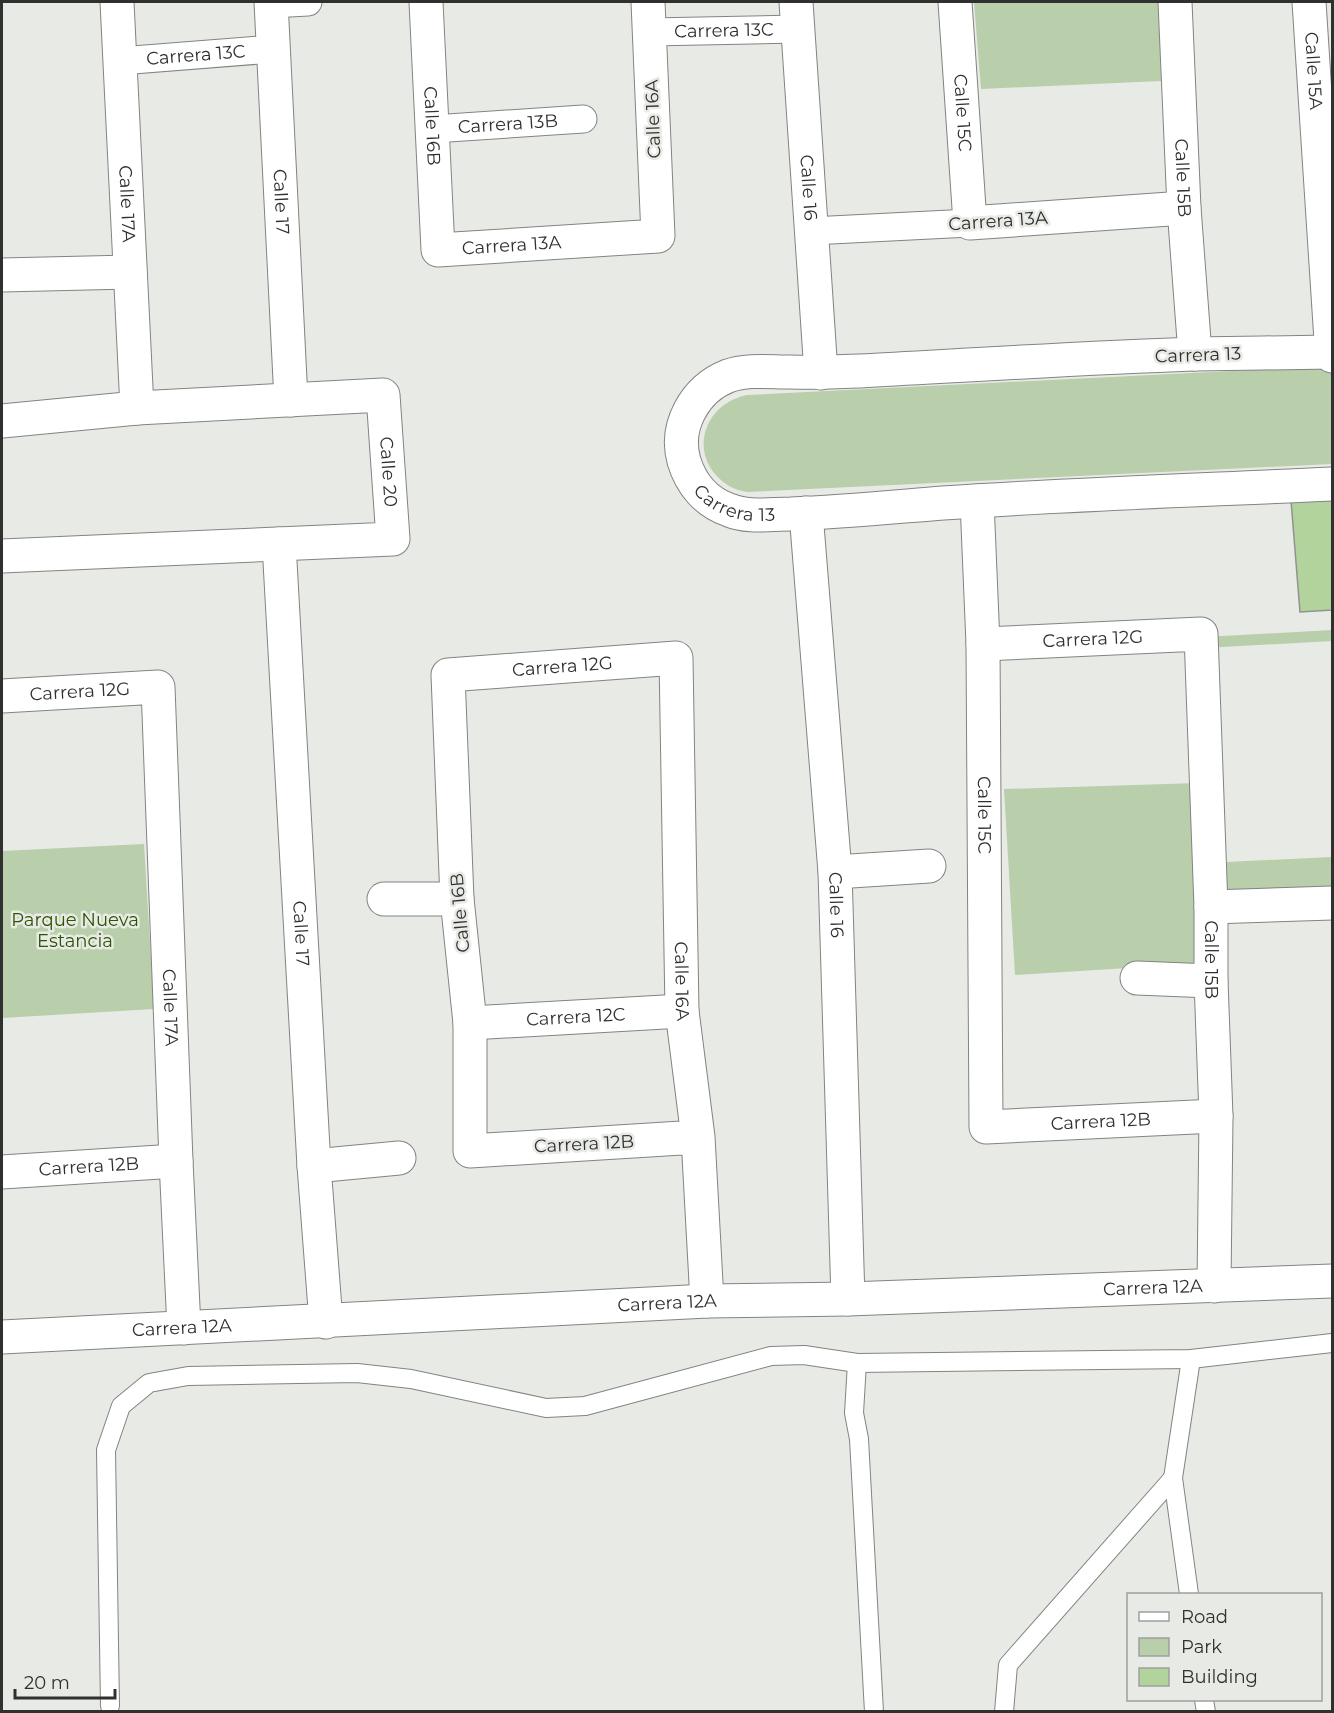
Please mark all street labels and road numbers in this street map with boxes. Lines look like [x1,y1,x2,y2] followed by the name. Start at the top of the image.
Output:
[674,18,774,43] street label: Carrera 13C
[1300,31,1327,111] street label: Calle 15A
[145,40,246,70] street label: Carrera 13C
[949,73,976,153] street label: Calle 15C
[641,79,665,159] street label: Calle 16A
[419,86,445,166] street label: Calle 16B
[457,110,559,138] street label: Carrera 13B
[1170,138,1196,218] street label: Calle 15B
[795,154,822,221] street label: Calle 16
[114,165,140,243] street label: Calle 17A
[268,168,294,235] street label: Calle 17
[948,207,1049,235] street label: Carrera 13A
[461,231,562,259] street label: Carrera 13A
[1154,342,1242,368] street label: Carrera 13
[375,436,402,508] street label: Calle 20
[689,480,776,526] street label: Carrera 13
[1042,626,1144,652] street label: Carrera 12G
[511,652,613,681] street label: Carrera 12G
[29,678,131,705] street label: Carrera 12G
[973,776,995,854] street label: Calle 15C
[824,871,848,938] street label: Calle 16
[446,872,474,954] street label: Calle 16B
[288,900,314,967] street label: Calle 17
[1200,920,1223,999] street label: Calle 15B
[670,941,694,1022] street label: Calle 16A
[158,968,183,1047] street label: Calle 17A
[526,1003,626,1031] street label: Carrera 12C
[1050,1108,1151,1135] street label: Carrera 12B
[533,1130,635,1158] street label: Carrera 12B
[38,1152,140,1181] street label: Carrera 12B
[1103,1275,1203,1301] street label: Carrera 12A
[617,1290,717,1317] street label: Carrera 12A
[131,1314,232,1341] street label: Carrera 12A

